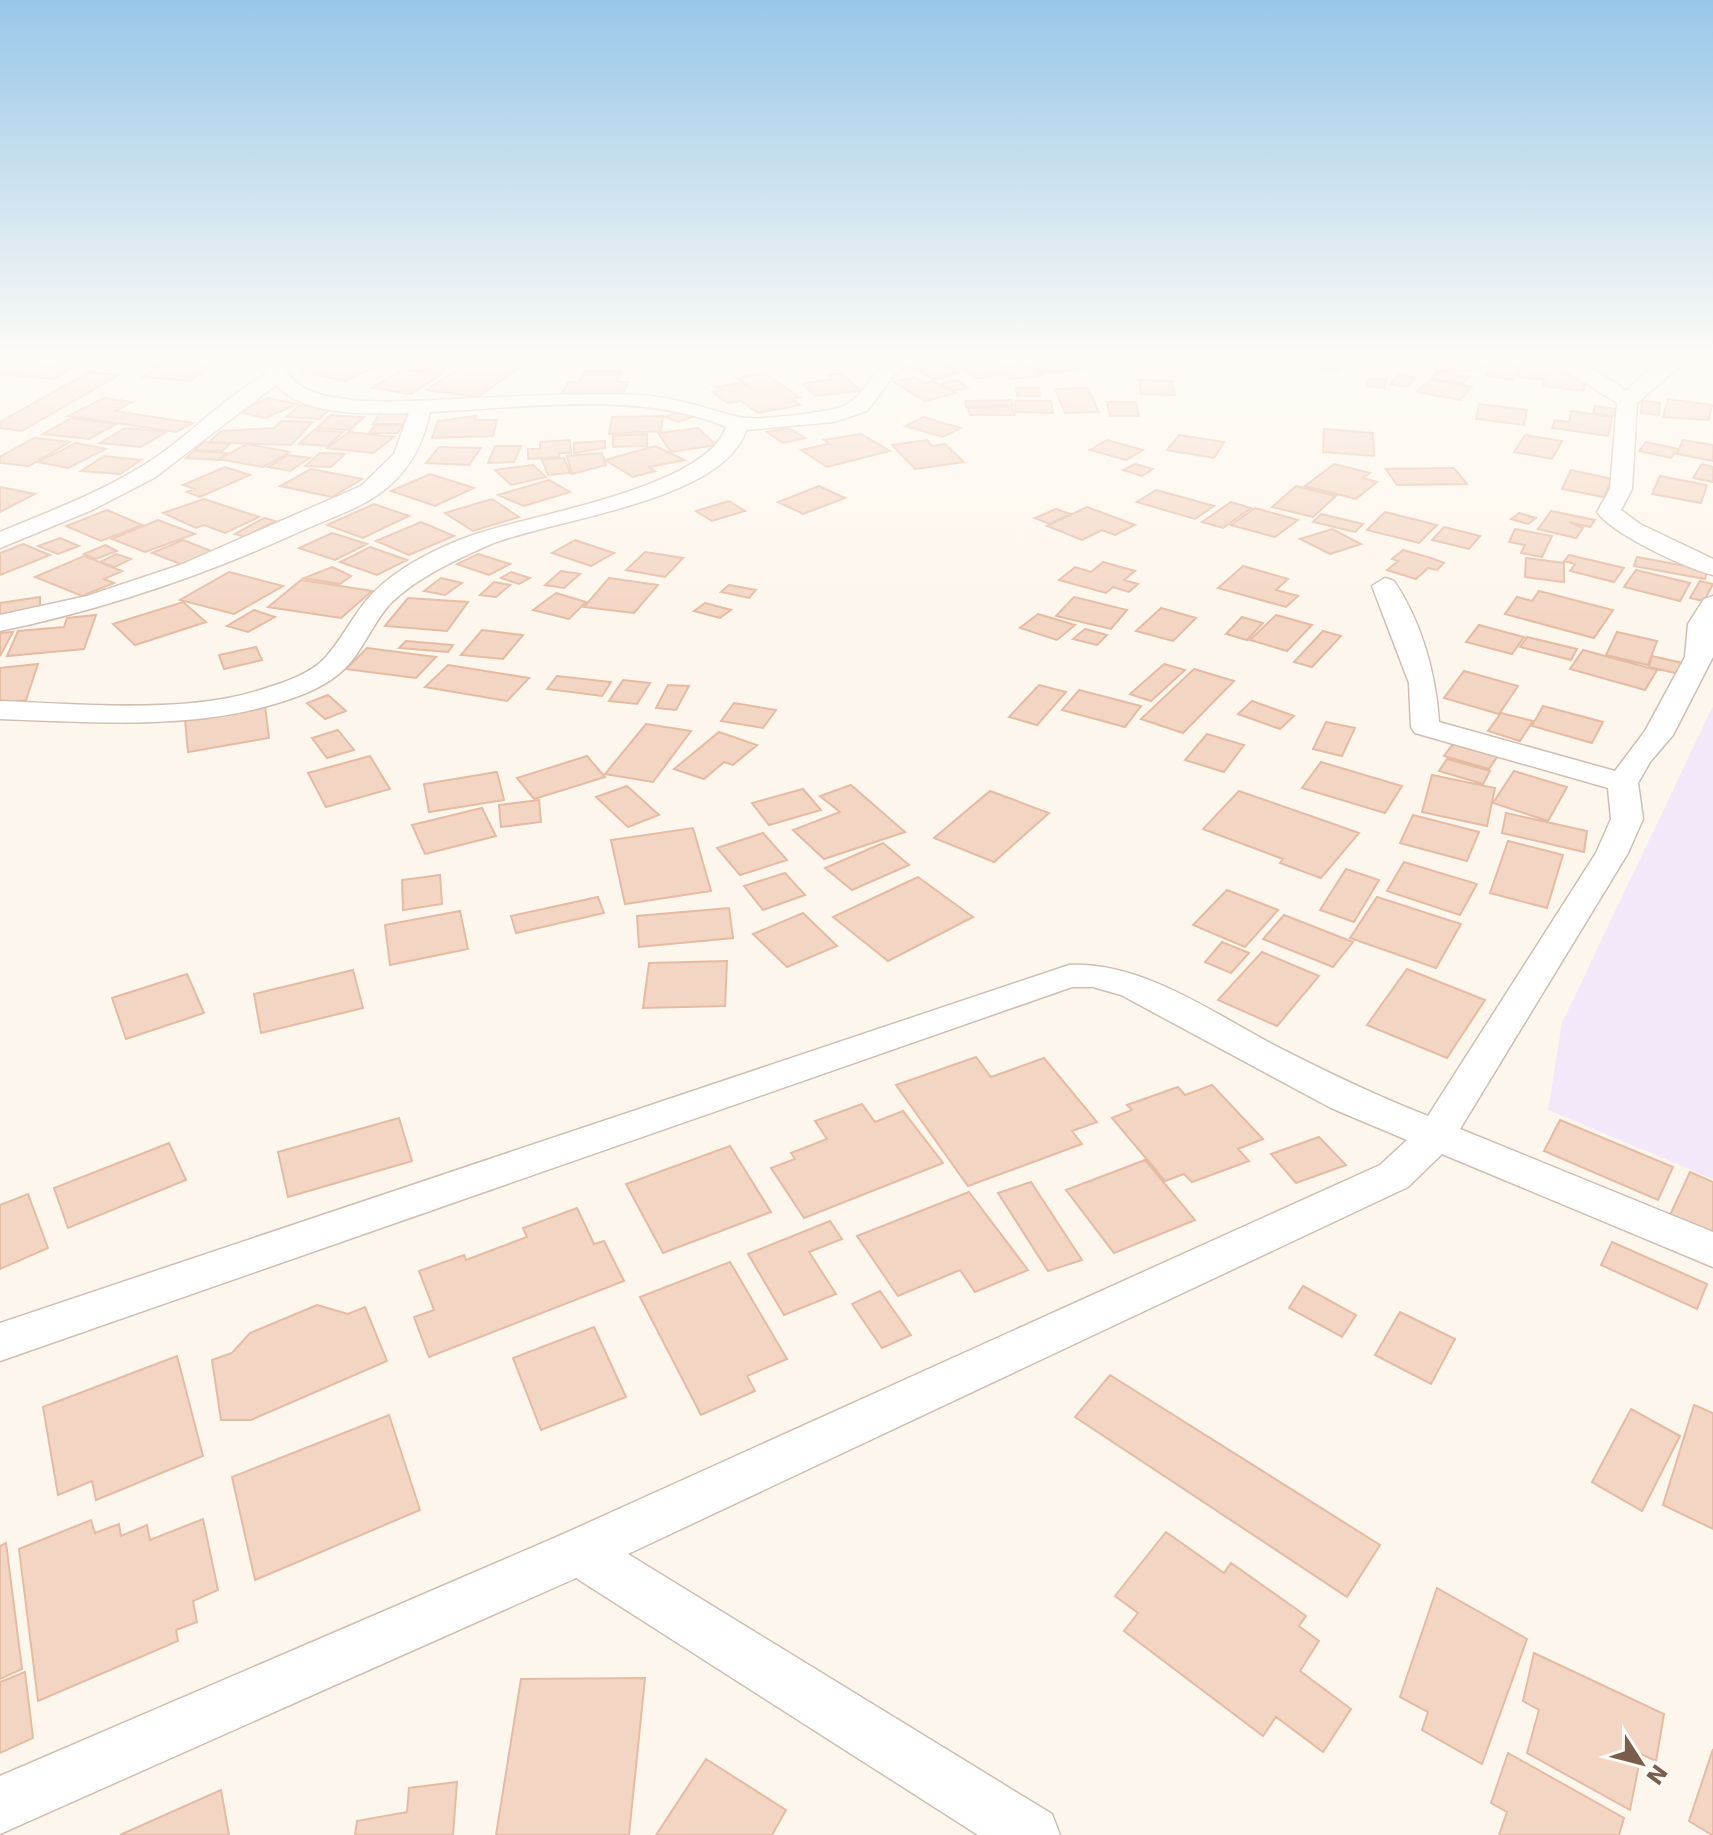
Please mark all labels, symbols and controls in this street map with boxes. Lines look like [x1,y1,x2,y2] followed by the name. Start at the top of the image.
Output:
[1601,1723,1681,1803] north arrow
[1641,1760,1672,1789] text: N

